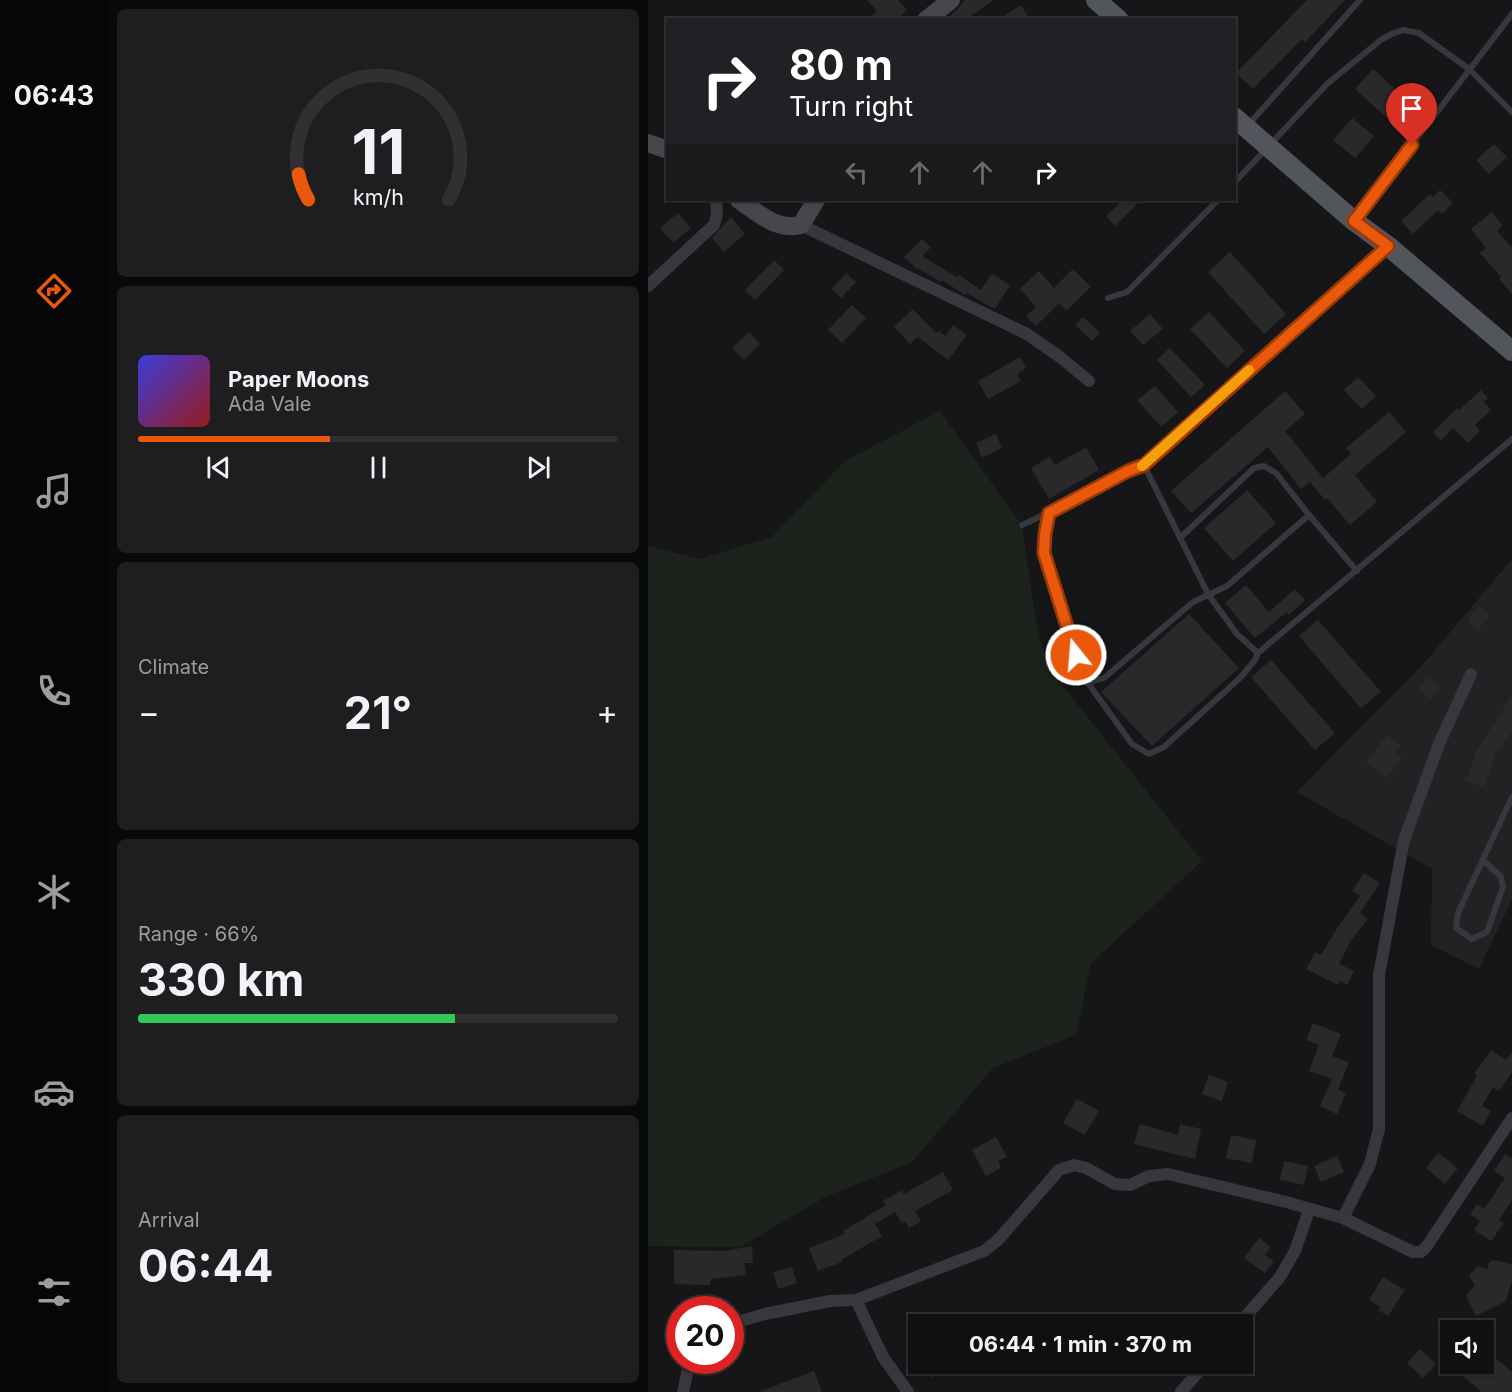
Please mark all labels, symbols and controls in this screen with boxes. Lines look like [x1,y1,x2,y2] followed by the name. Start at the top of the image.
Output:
[789,39,893,90] text: 80 m
[690,42,768,120] icon: right
[14,79,94,112] text: 06:43
[1386,83,1437,145] pin
[789,90,913,123] text: Turn right
[1395,92,1428,125] icon: arrive
[351,114,405,189] text: 11
[840,156,873,189] icon: left
[903,156,936,189] icon: ahead
[966,156,999,189] icon: ahead
[1029,156,1062,189] icon: right
[353,184,403,210] text: km/h
[33,270,75,312] icon: directions
[228,366,369,392] text: Paper Moons
[228,392,311,416] text: Ada Vale
[202,451,235,484] icon: previous
[362,451,395,484] icon: pause
[522,451,555,484] icon: next
[33,470,75,512] icon: music
[1044,623,1108,687] position arrow
[138,655,209,679] text: Climate
[33,670,75,712] icon: phone
[344,685,412,740] text: 21°
[138,692,160,732] text: −
[596,692,618,732] text: +
[33,871,75,913] icon: climate
[138,922,259,946] text: Range · 66%
[138,952,304,1007] text: 330 km
[33,1071,75,1113] icon: car
[138,1208,200,1232] text: Arrival
[138,1238,273,1293] text: 06:44
[33,1271,75,1313] icon: filters
[666,1296,744,1374] speed limit sign: 20
[1440,1320,1494,1374] map controls
[1440,1320,1494,1374] button: sound
[969,1331,1192,1357] text: 06:44 · 1 min · 370 m

